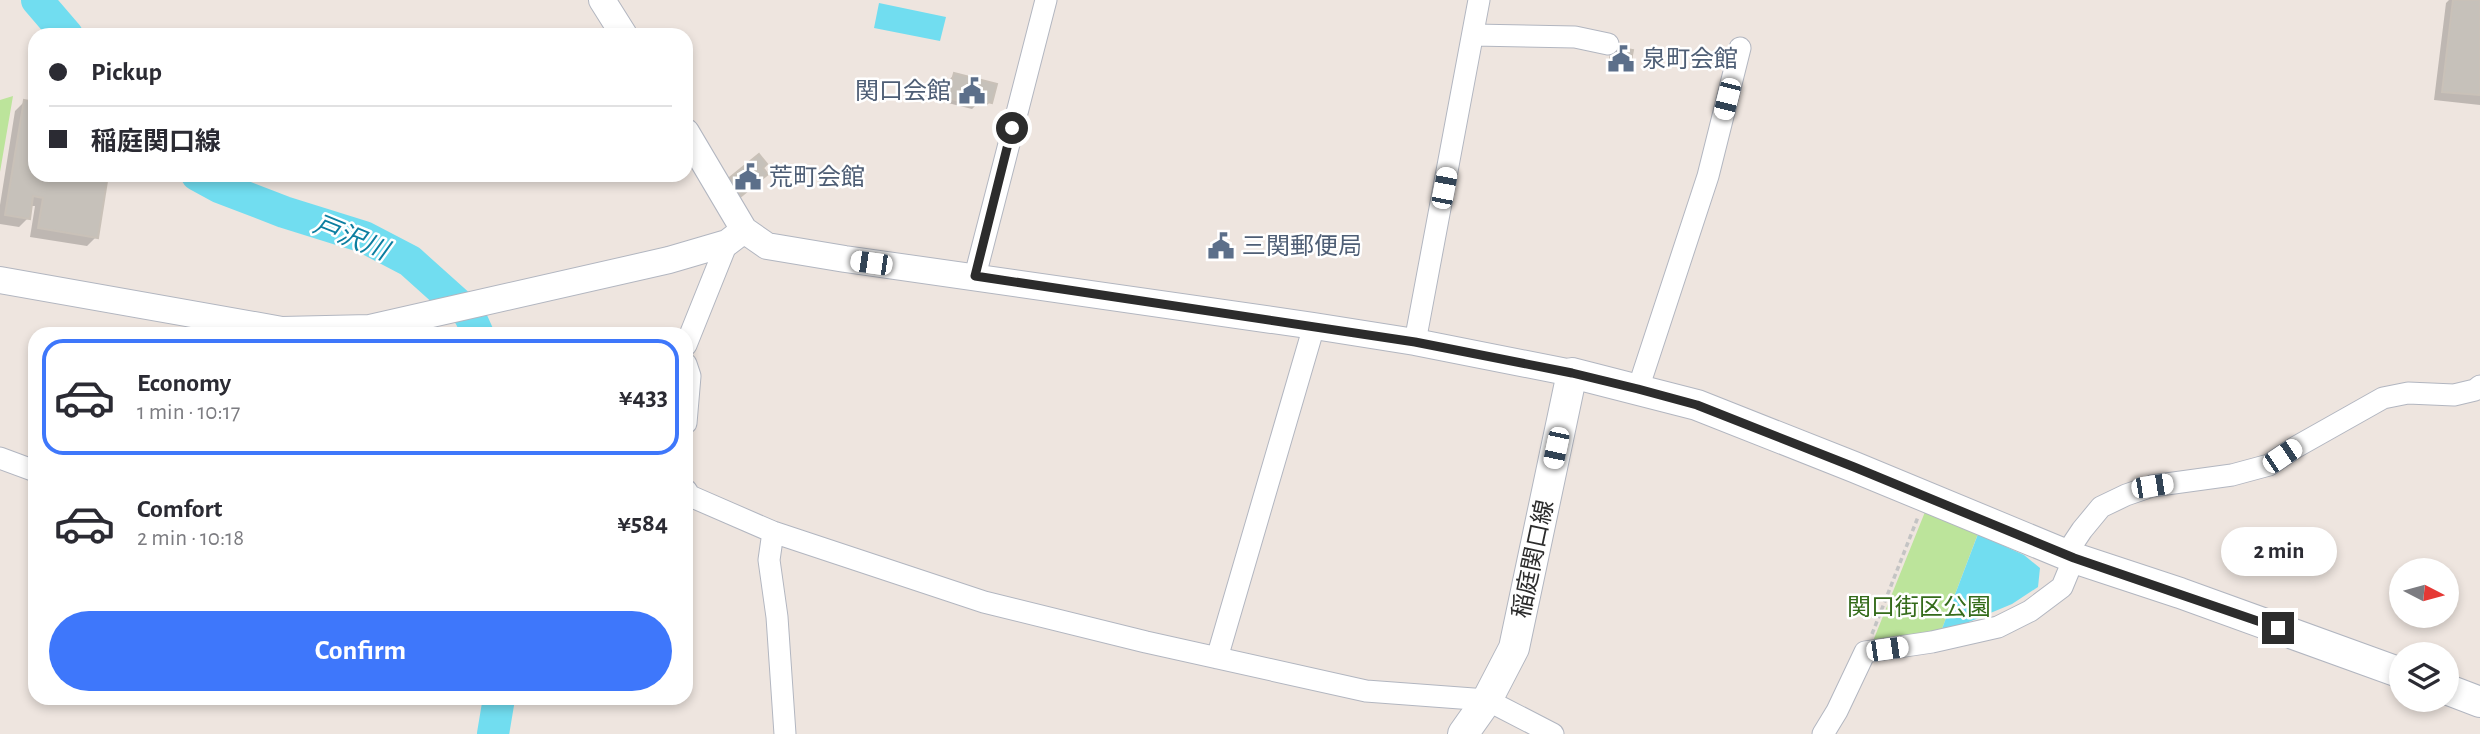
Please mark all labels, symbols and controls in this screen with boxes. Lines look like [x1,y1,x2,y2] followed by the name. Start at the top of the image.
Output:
[1606,44,1636,74] public building icon: 泉町会館
[1642,46,1738,72] place label: 泉町会館
[91,59,162,85] text: Pickup
[957,76,987,106] public building icon: 関口会館
[1712,76,1743,122] car
[855,78,951,104] place label: 関口会館
[996,112,1028,144] route start
[91,129,221,155] text: 稲庭関口線
[733,162,763,192] public building icon: 荒町会館
[769,164,865,190] place label: 荒町会館
[1430,165,1459,211] car
[310,210,395,266] water label: 戸沢川
[1206,231,1236,261] public building icon: 三関郵便局
[1242,234,1362,259] place label: 三関郵便局
[849,250,894,276] car
[53,366,116,429] icon: car
[137,370,231,396] text: Economy
[619,384,668,410] text: ¥433
[137,401,240,424] text: 1 min · 10:17
[1542,425,1571,471] car
[2259,436,2306,476] car
[2130,472,2175,500] car
[53,492,116,555] icon: car
[137,496,222,522] text: Comfort
[1508,498,1558,620] street label: 稲庭関口線
[617,510,668,536] text: ¥584
[2220,526,2336,576] callout: 2 min
[137,527,244,550] text: 2 min · 10:18
[2253,540,2305,563] text: 2 min
[2389,558,2459,628] north arrow
[2389,558,2459,712] map controls
[1847,594,1991,620] park label: 関口街区公園
[49,611,672,691] button: Confirm
[2262,612,2294,644] route end
[1865,636,1910,662] car
[2389,642,2459,712] button: layers

